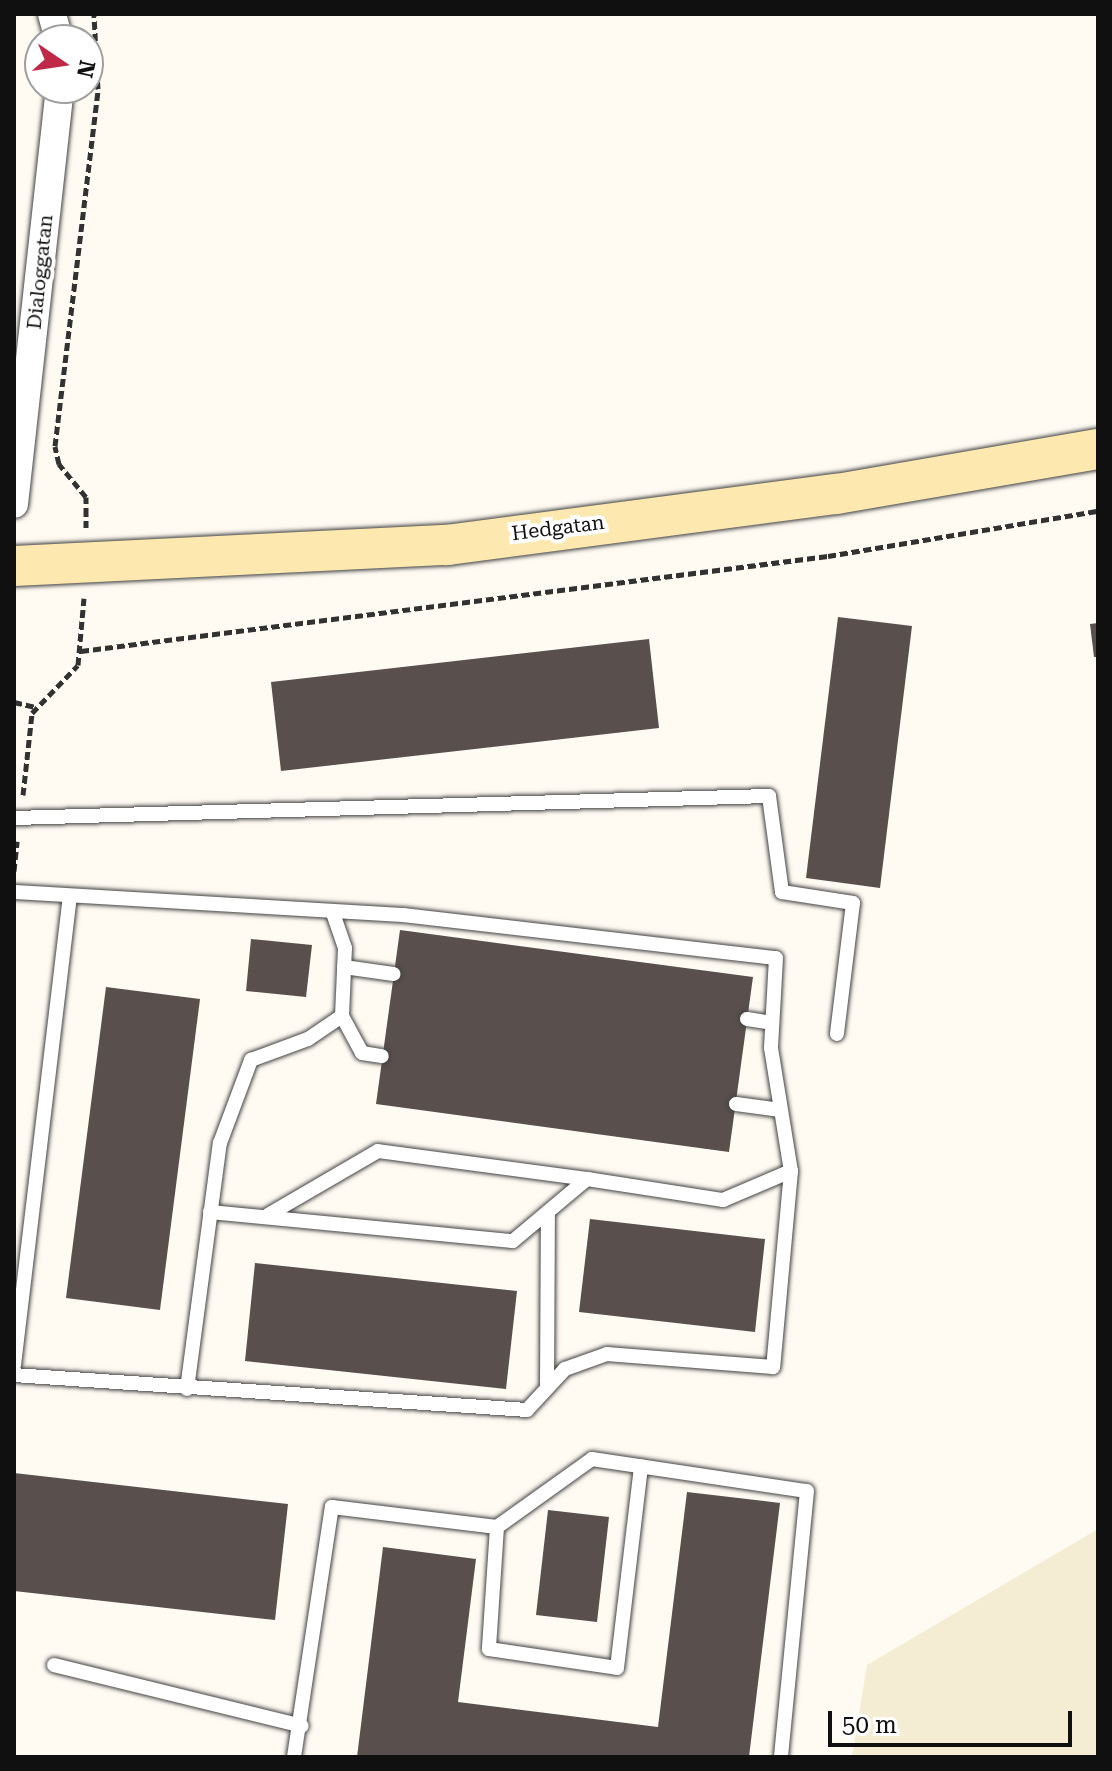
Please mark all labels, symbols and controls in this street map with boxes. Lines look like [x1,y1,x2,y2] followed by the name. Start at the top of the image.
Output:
[24,24,104,104] north arrow
[72,58,100,80] text: N
[22,213,58,331] street label: Dialoggatan
[510,510,606,546] street label: Hedgatan
[832,1695,1076,1745] scale bar
[842,1711,897,1739] text: 50 m

